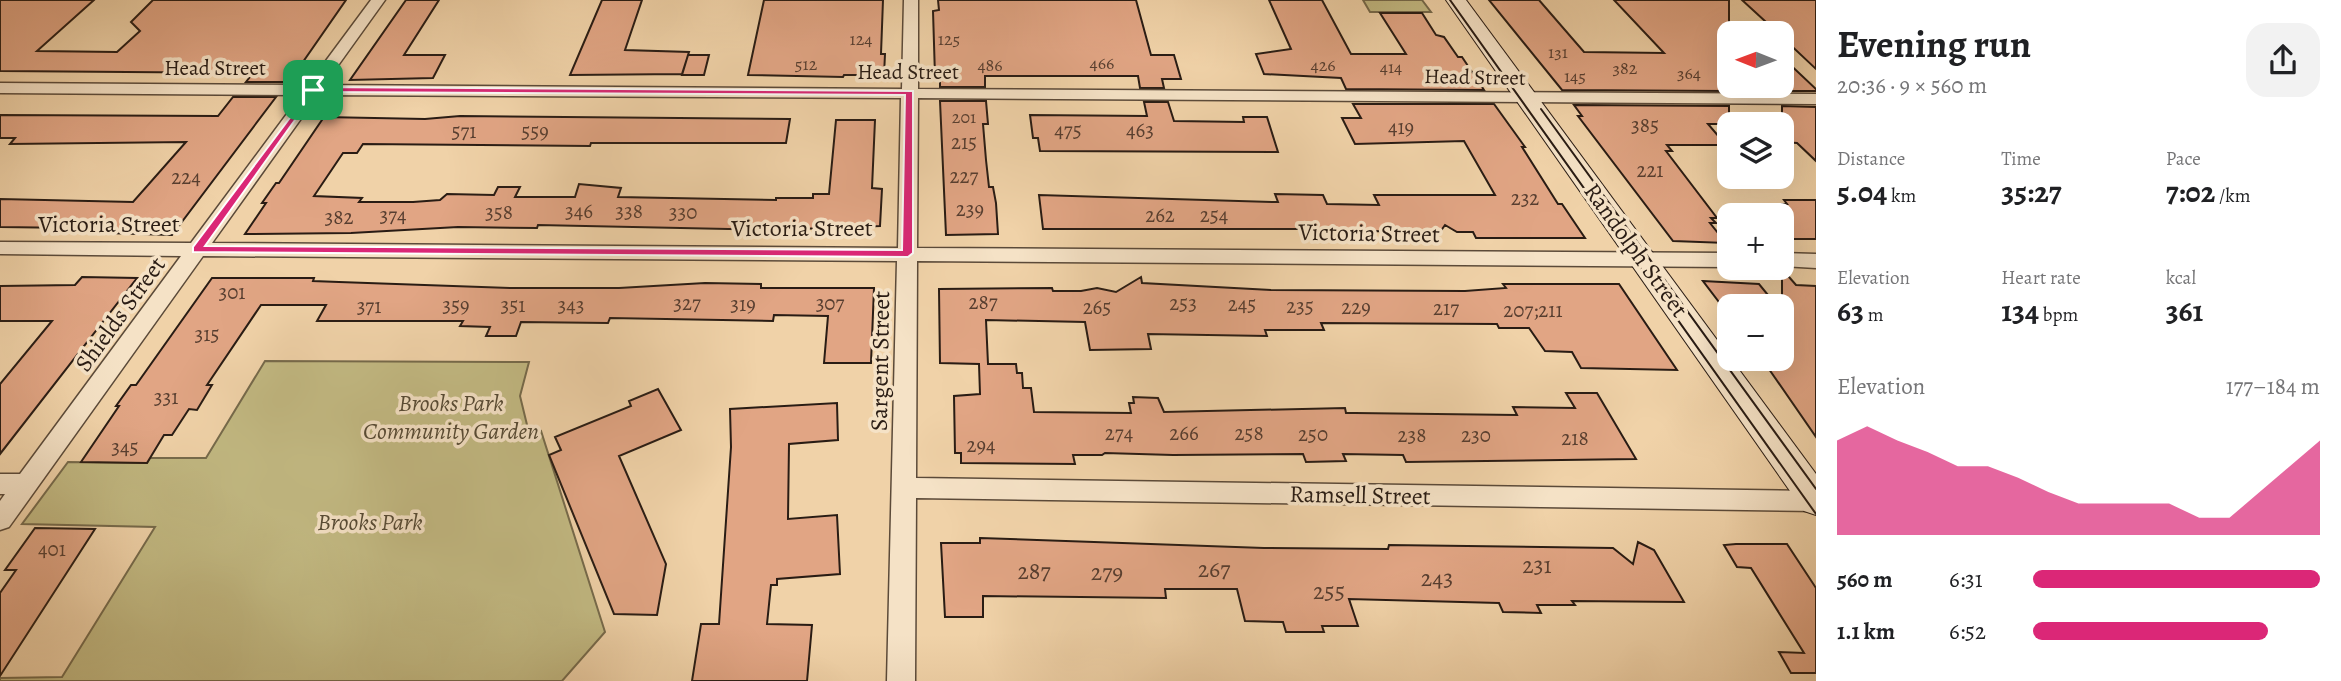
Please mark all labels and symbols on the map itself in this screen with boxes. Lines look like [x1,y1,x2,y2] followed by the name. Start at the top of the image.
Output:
[1717,21,1794,98] north arrow
[850,27,872,51] house number: 124
[938,27,960,51] house number: 125
[1548,40,1568,64] house number: 131
[1090,51,1114,75] house number: 466
[795,52,818,76] house number: 512
[977,53,1003,77] house number: 486
[1310,53,1336,77] house number: 426
[164,54,266,82] street label: Head Street
[1380,55,1402,79] house number: 414
[1613,56,1638,80] house number: 382
[857,58,959,86] street label: Head Street
[283,60,343,120] pin
[1677,61,1701,85] house number: 364
[1424,62,1526,92] street label: Head Street
[1564,64,1586,88] house number: 145
[952,105,976,129] house number: 201
[1631,111,1659,139] house number: 385
[1388,113,1414,141] house number: 419
[1054,116,1082,144] house number: 475
[1126,116,1154,144] house number: 463
[451,117,477,145] house number: 571
[521,117,549,145] house number: 559
[951,128,977,156] house number: 215
[1636,156,1664,184] house number: 221
[950,162,979,190] house number: 227
[171,163,201,191] house number: 224
[1576,176,1696,324] street label: Randolph Street
[1511,184,1539,212] house number: 232
[956,195,984,223] house number: 239
[565,197,593,225] house number: 346
[615,197,643,225] house number: 338
[485,198,513,226] house number: 358
[669,198,697,226] house number: 330
[379,201,407,229] house number: 374
[1145,201,1175,229] house number: 262
[1200,201,1228,229] house number: 254
[325,203,353,231] house number: 382
[37,208,180,240] street label: Victoria Street
[730,212,873,244] street label: Victoria Street
[1297,216,1440,250] street label: Victoria Street
[67,250,173,378] street label: Shields Street
[218,278,246,306] house number: 301
[969,288,998,316] house number: 287
[673,289,701,317] house number: 327
[816,289,845,317] house number: 307
[1169,289,1197,317] house number: 253
[730,290,756,318] house number: 319
[1228,290,1256,318] house number: 245
[442,291,470,319] house number: 359
[501,291,525,319] house number: 351
[558,291,585,319] house number: 343
[863,291,897,431] street label: Sargent Street
[357,292,381,320] house number: 371
[1286,292,1314,320] house number: 235
[1083,293,1111,321] house number: 265
[1341,293,1371,321] house number: 229
[1433,294,1459,322] house number: 217
[1503,296,1563,324] house number: 207;211
[195,320,219,348] house number: 315
[154,383,178,411] house number: 331
[363,387,539,447] park label: Brooks Park Community Garden
[1105,419,1133,447] house number: 274
[1169,419,1199,447] house number: 266
[1234,419,1264,447] house number: 258
[1298,420,1328,448] house number: 250
[1398,421,1426,449] house number: 238
[1461,421,1491,449] house number: 230
[1561,424,1589,452] house number: 218
[966,431,996,459] house number: 294
[111,433,139,461] house number: 345
[1289,478,1431,512] street label: Ramsell Street
[317,506,423,538] park label: Brooks Park
[38,535,66,563] house number: 401
[1522,549,1552,581] house number: 231
[1198,553,1231,585] house number: 267
[1017,555,1051,587] house number: 287
[1091,556,1123,588] house number: 279
[1421,562,1453,594] house number: 243
[1313,575,1345,607] house number: 255

